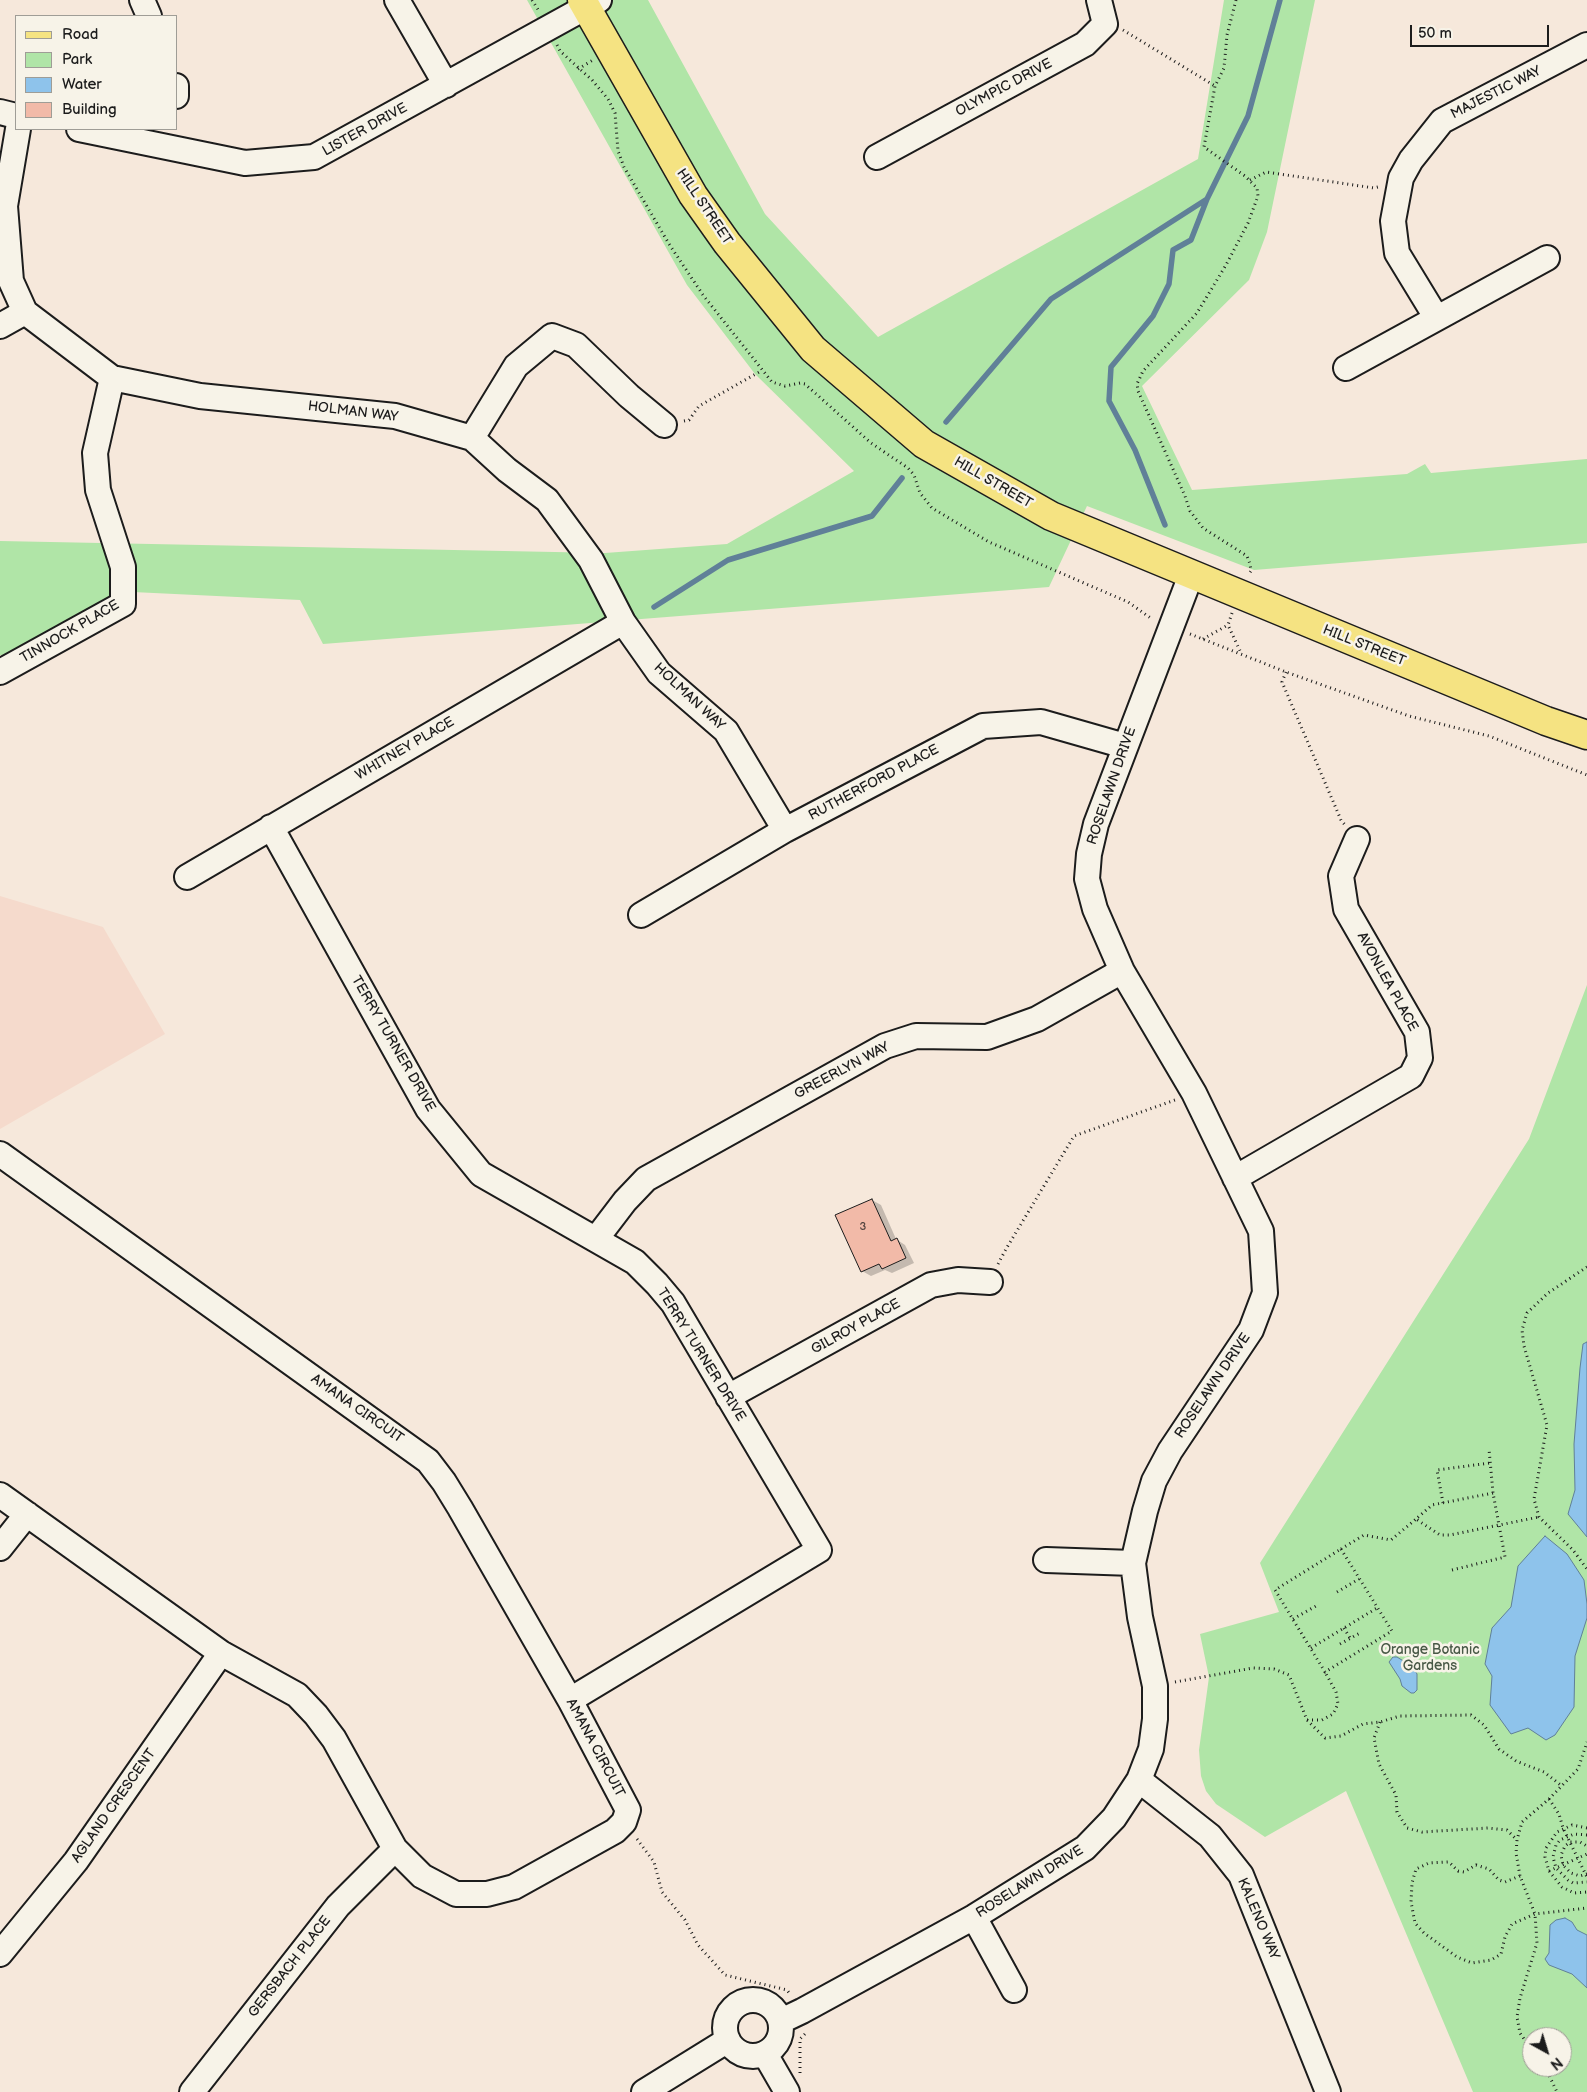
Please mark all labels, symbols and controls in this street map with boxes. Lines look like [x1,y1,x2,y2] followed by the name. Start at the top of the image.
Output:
[15,15,178,130] legend
[1412,15,1551,47] scale bar
[1418,24,1452,43] text: 50 m
[62,25,98,44] text: Road
[62,50,92,69] text: Park
[953,55,1055,121] street label: OLYMPIC DRIVE
[1448,63,1544,123] street label: MAJESTIC WAY
[62,75,102,94] text: Water
[62,100,117,119] text: Building
[320,100,410,160] street label: LISTER DRIVE
[672,166,736,248] street label: HILL STREET
[307,398,399,426] street label: HOLMAN WAY
[951,454,1035,512] street label: HILL STREET
[18,597,122,667] street label: TINNOCK PLACE
[1320,622,1408,670] street label: HILL STREET
[650,660,728,734] street label: HOLMAN WAY
[352,714,458,784] street label: WHITNEY PLACE
[1084,725,1140,847] street label: ROSELAWN DRIVE
[806,742,942,824] street label: RUTHERFORD PLACE
[1353,930,1421,1034] street label: AVONLEA PLACE
[347,973,439,1115] street label: TERRY TURNER DRIVE
[792,1039,892,1103] street label: GREERLYN WAY
[860,1220,866,1234] house number: 3
[653,1285,749,1425] street label: TERRY TURNER DRIVE
[809,1296,903,1358] street label: GILROY PLACE
[1172,1330,1254,1442] street label: ROSELAWN DRIVE
[307,1371,407,1447] street label: AMANA CIRCUIT
[1380,1642,1480,1674] park label: Orange Botanic Gardens
[562,1696,628,1800] street label: AMANA CIRCUIT
[68,1746,160,1866] street label: AGLAND CRESCENT
[973,1842,1087,1922] street label: ROSELAWN DRIVE
[1233,1876,1283,1962] street label: KALENO WAY
[245,1913,335,2021] street label: GERSBACH PLACE
[1522,2027,1572,2077] north arrow
[1547,2053,1566,2073] text: N

